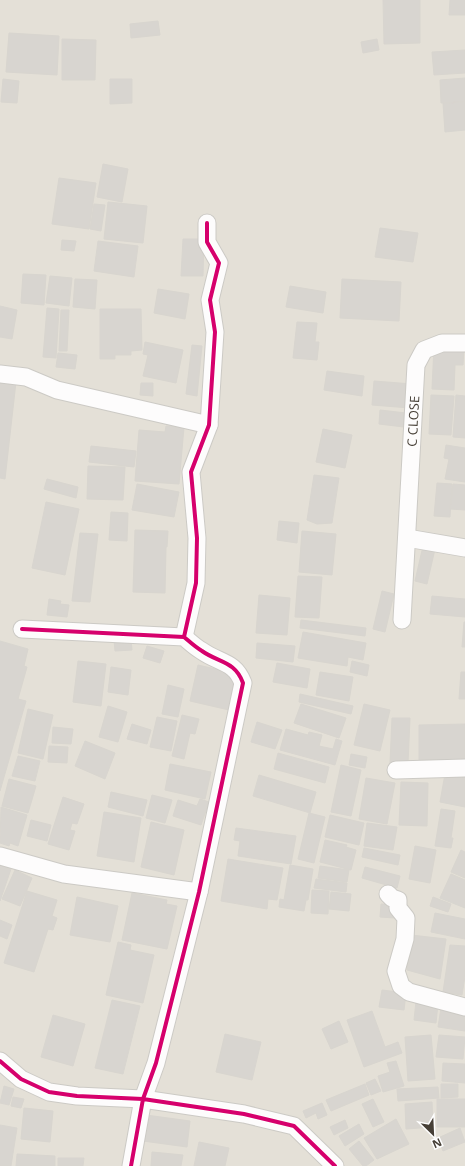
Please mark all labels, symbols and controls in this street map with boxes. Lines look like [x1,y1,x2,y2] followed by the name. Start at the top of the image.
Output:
[403,395,423,447] street label: C CLOSE
[413,1114,453,1154] north arrow
[430,1135,444,1152] text: N

